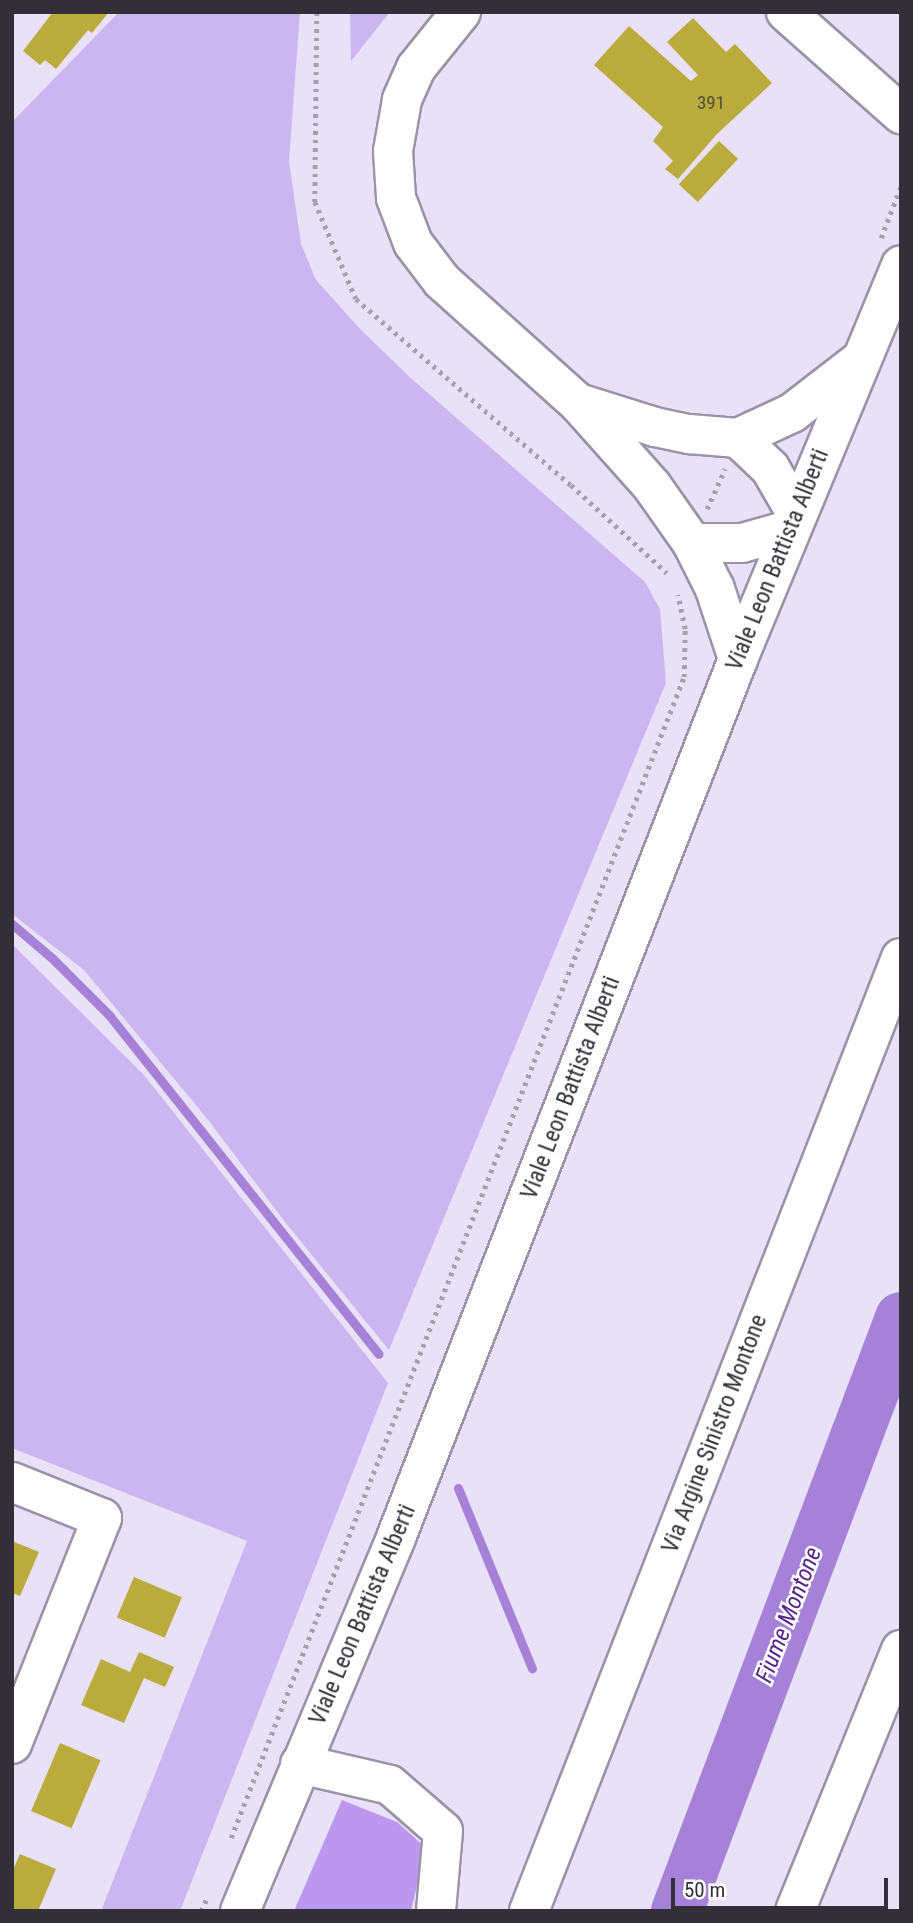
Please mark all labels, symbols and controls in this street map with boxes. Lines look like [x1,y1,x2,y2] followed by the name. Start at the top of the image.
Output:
[697,92,725,114] house number: 391
[721,445,835,675] street label: Viale Leon Battista Alberti
[516,973,626,1203] street label: Viale Leon Battista Alberti
[657,1311,773,1557] street label: Via Argine Sinistro Montone
[304,1501,422,1729] street label: Viale Leon Battista Alberti
[750,1543,828,1687] water label: Fiume Montone
[675,1864,892,1908] scale bar
[684,1878,725,1902] text: 50 m

